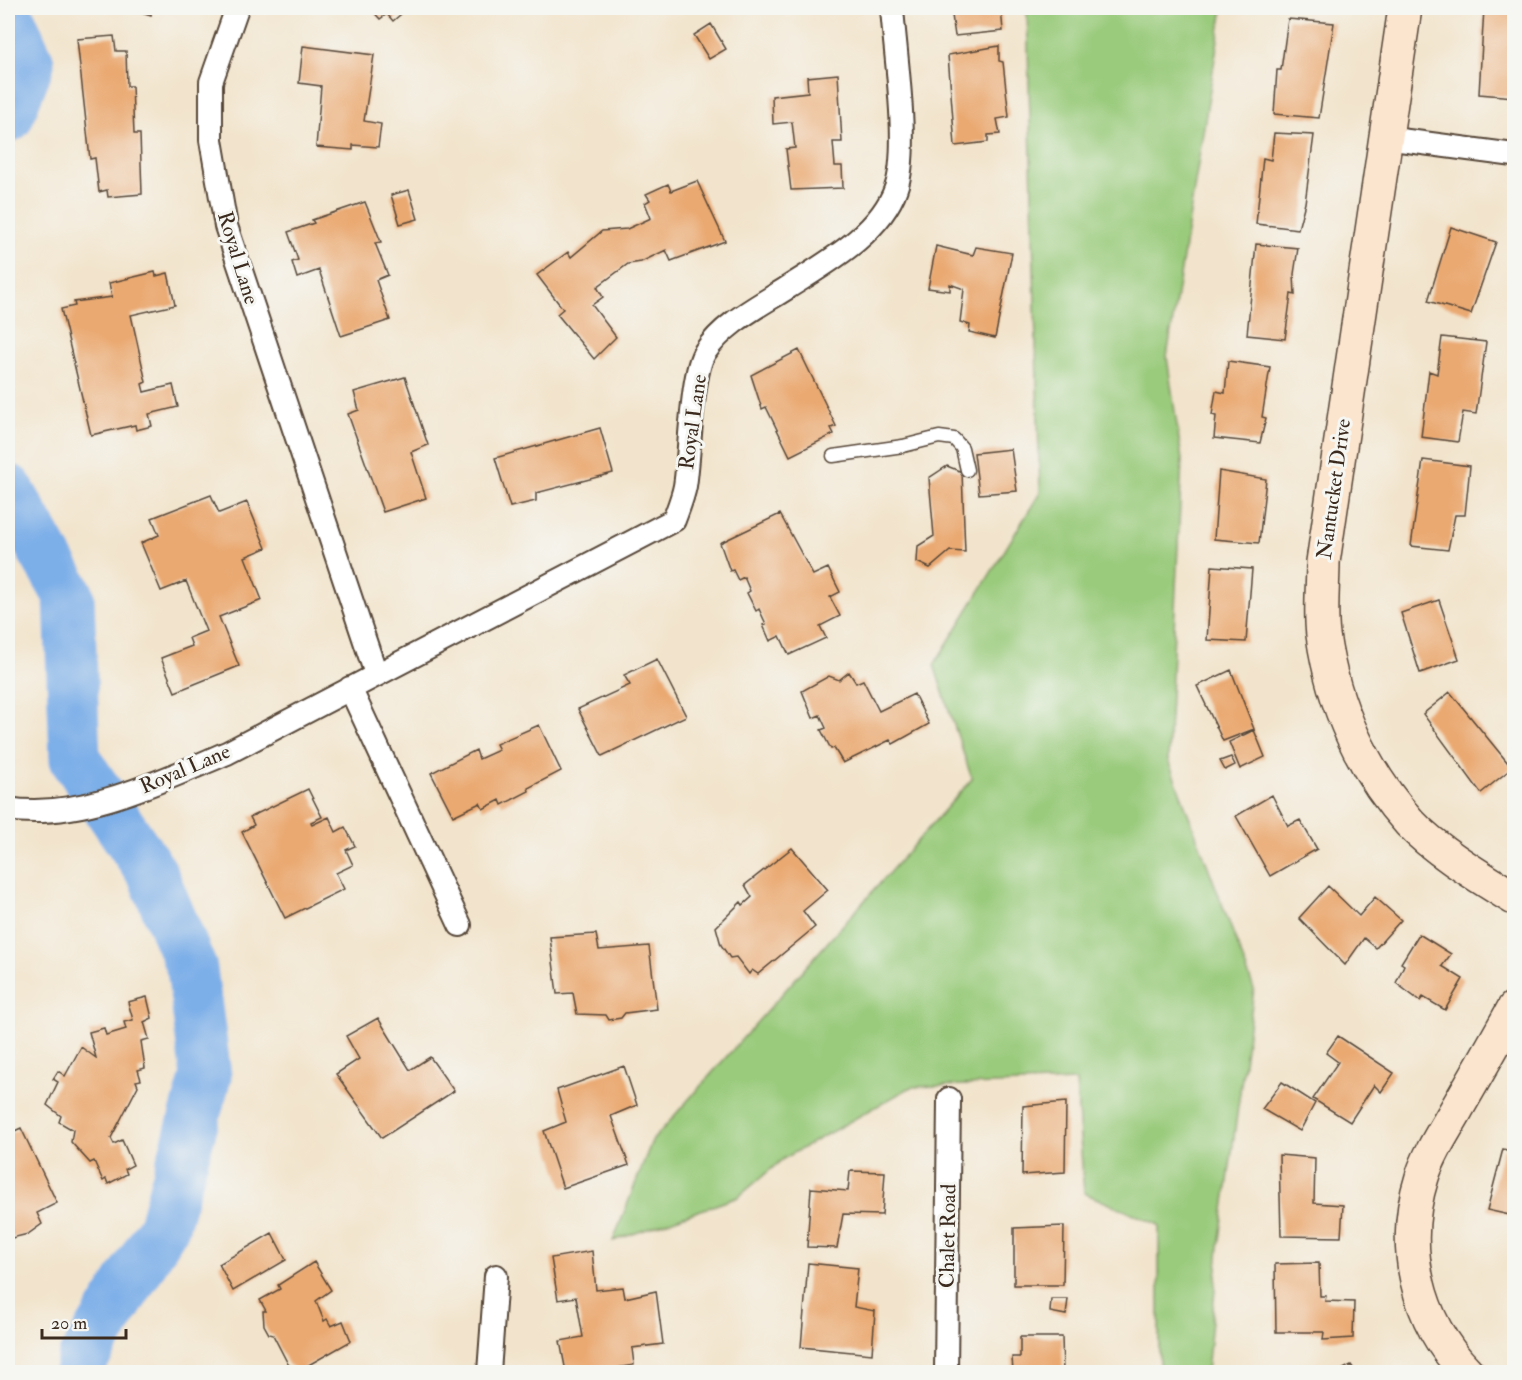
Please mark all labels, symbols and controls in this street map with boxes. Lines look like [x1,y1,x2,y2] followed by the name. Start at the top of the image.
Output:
[211,208,265,308] street label: Royal Lane
[673,372,713,471] street label: Royal Lane
[1311,417,1357,561] street label: Nantucket Drive
[136,738,235,800] street label: Royal Lane
[934,1183,962,1288] street label: Chalet Road
[42,1302,126,1340] scale bar
[51,1312,87,1335] text: 20 m

